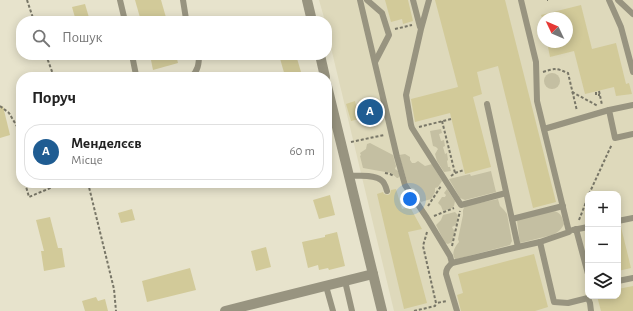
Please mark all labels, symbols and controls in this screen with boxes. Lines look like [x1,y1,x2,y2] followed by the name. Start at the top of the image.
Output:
[537,12,573,48] north arrow
[16,16,332,60] search box
[30,27,52,49] icon: search
[62,30,102,45] text: Пошук
[32,89,76,106] text: Поруч
[357,97,383,127] pin: A
[71,136,142,151] text: Менделєєв
[42,145,50,158] text: A
[289,145,315,158] text: 60 m
[71,154,103,167] text: Місце
[400,189,420,209] your location
[585,191,621,299] map controls
[585,191,621,227] button: +
[585,227,621,263] button: −
[585,263,621,299] button: layers

